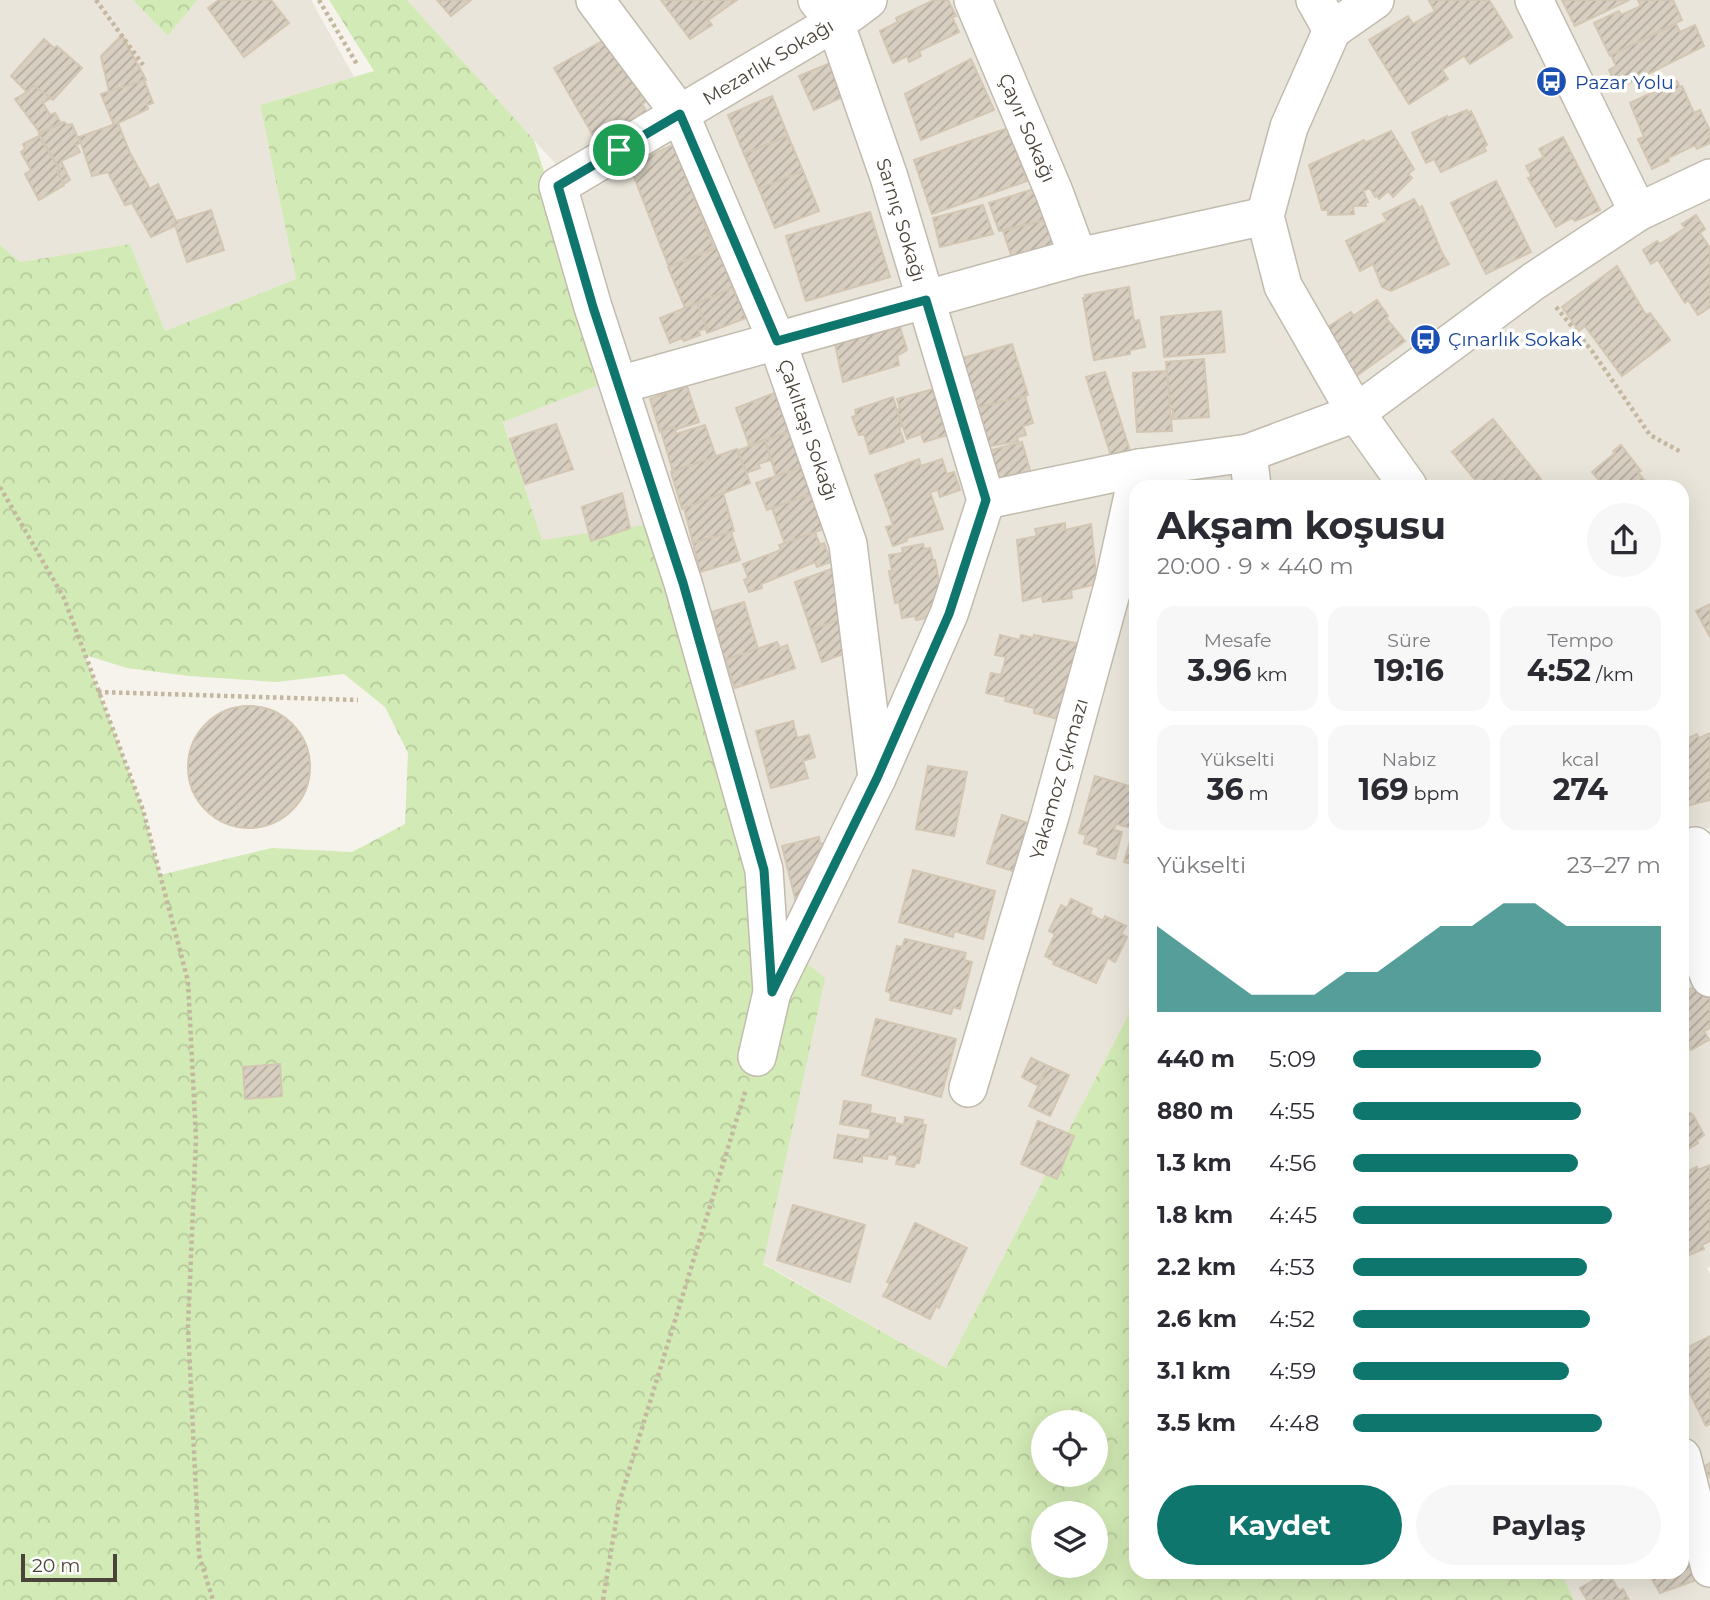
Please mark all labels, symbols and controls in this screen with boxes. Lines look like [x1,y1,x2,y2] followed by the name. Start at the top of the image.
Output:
[698,14,838,110] street label: Mezarlık Sokağı
[1535,65,1569,99] bus stop icon: Pazar Yolu
[994,70,1060,186] street label: Çayır Sokağı
[1575,71,1674,94] place label: Pazar Yolu
[589,120,649,180] pin
[600,131,638,169] icon: arrive
[871,155,931,285] street label: Sarnıç Sokağı
[1408,322,1442,356] bus stop icon: Çınarlık Sokak
[1448,328,1583,351] place label: Çınarlık Sokak
[773,356,843,504] street label: Çakıltaşı Sokağı
[1157,502,1446,549] text: Akşam koşusu
[1587,503,1661,577] button: share
[1157,552,1354,580] text: 20:00 · 9 × 440 m
[1204,629,1272,652] text: Mesafe
[1387,629,1431,652] text: Süre
[1547,629,1613,652] text: Tempo
[1188,652,1251,689] text: 3.96
[1374,652,1444,689] text: 19:16
[1527,652,1591,689] text: 4:52
[1251,663,1288,686] text: km
[1591,663,1634,686] text: /km
[1025,696,1093,862] street label: Yakamoz Çıkmazı
[1201,748,1275,771] text: Yükselti
[1382,748,1436,771] text: Nabız
[1561,748,1599,771] text: kcal
[1207,771,1244,808] text: 36
[1359,771,1409,808] text: 169
[1553,771,1608,808] text: 274
[1244,782,1269,805] text: m
[1409,782,1459,805] text: bpm
[1157,851,1246,879] text: Yükselti
[1567,851,1661,879] text: 23–27 m
[1157,1045,1235,1073] text: 440 m
[1269,1045,1316,1073] text: 5:09
[1157,1097,1234,1125] text: 880 m
[1269,1097,1315,1125] text: 4:55
[1157,1149,1232,1177] text: 1.3 km
[1269,1149,1316,1177] text: 4:56
[1157,1201,1233,1229] text: 1.8 km
[1269,1201,1317,1229] text: 4:45
[1157,1253,1236,1281] text: 2.2 km
[1269,1253,1315,1281] text: 4:53
[1157,1305,1237,1333] text: 2.6 km
[1269,1305,1315,1333] text: 4:52
[1157,1357,1231,1385] text: 3.1 km
[1269,1357,1316,1385] text: 4:59
[1157,1409,1236,1437] text: 3.5 km
[1269,1409,1319,1437] text: 4:48
[1031,1410,1108,1578] map controls
[1031,1410,1108,1487] button: locate
[1157,1485,1402,1565] button: Kaydet
[1416,1485,1661,1565] button: Paylaş
[1031,1501,1108,1578] button: layers
[21,1551,117,1583] scale bar
[32,1554,80,1577] text: 20 m

